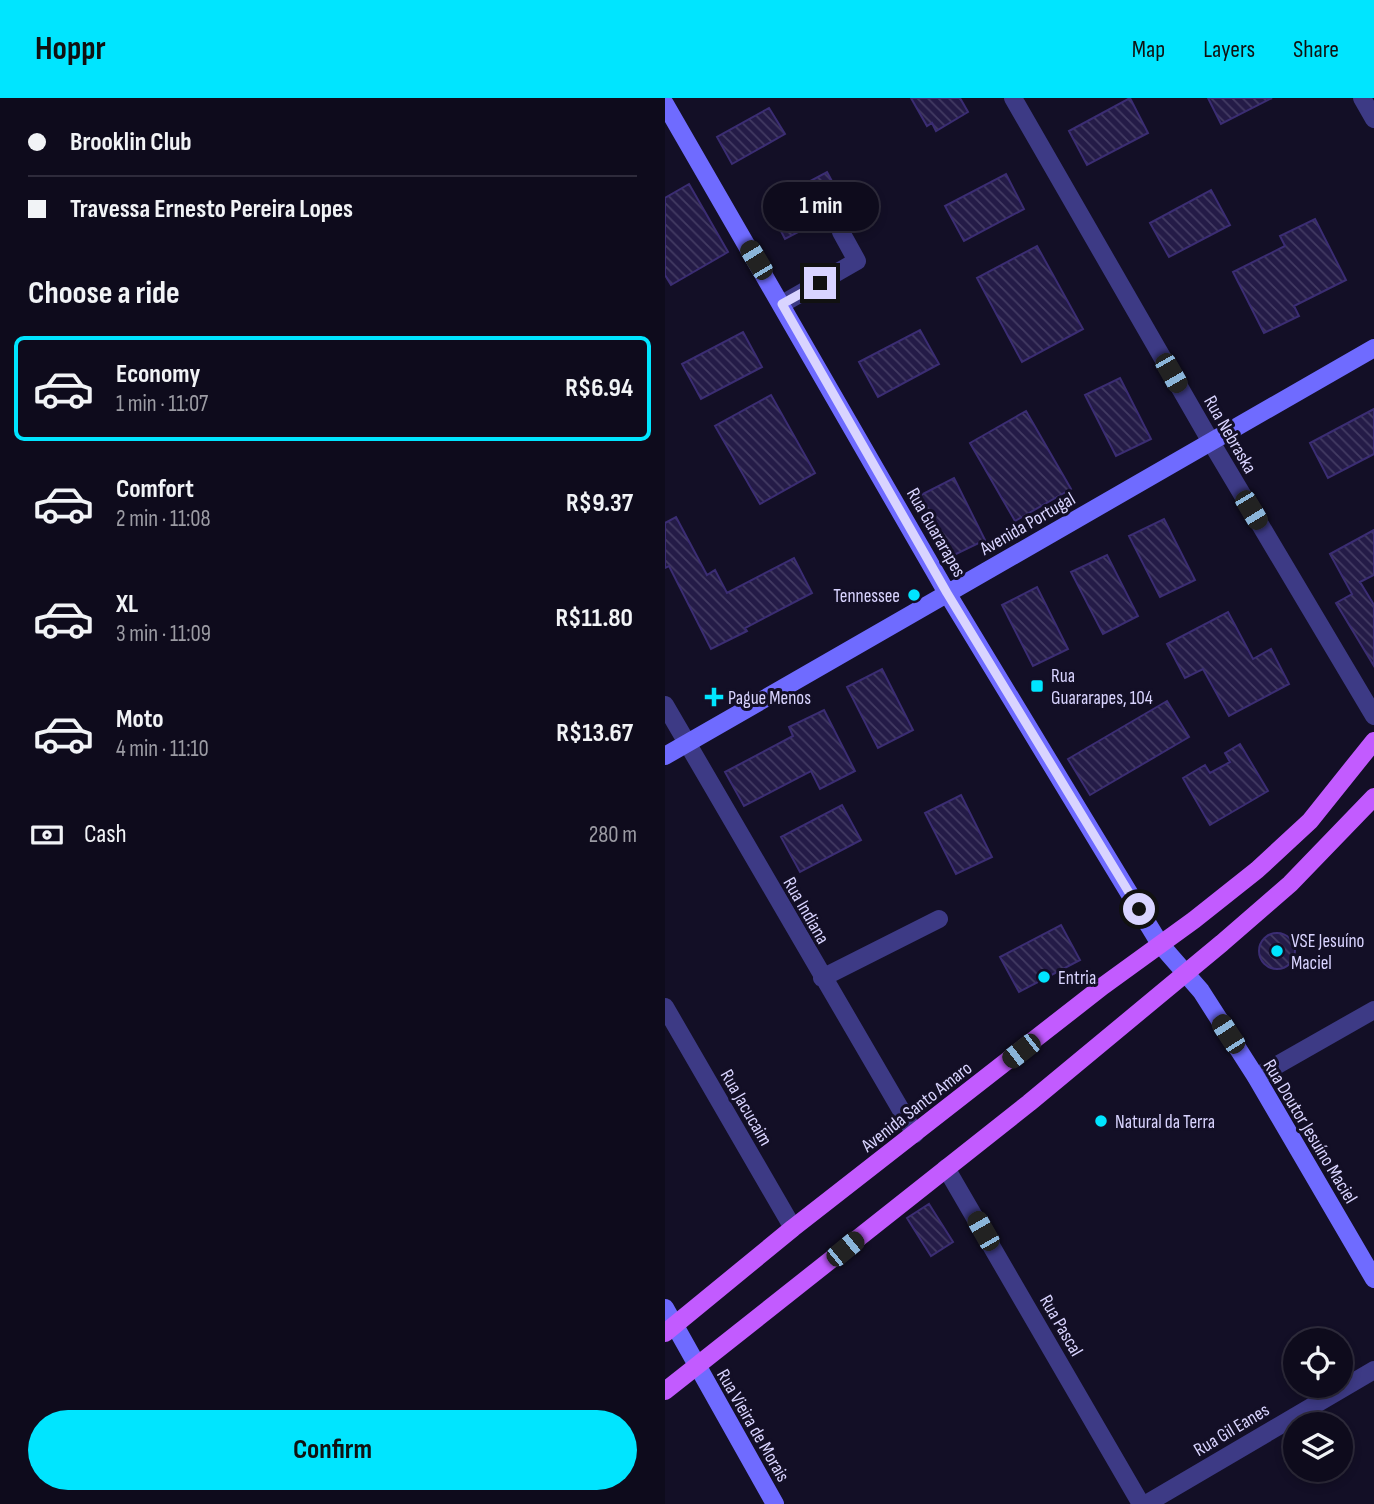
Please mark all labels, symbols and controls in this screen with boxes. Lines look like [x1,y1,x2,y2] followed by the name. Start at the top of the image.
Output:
[35,29,106,69] text: Hoppr
[1132,35,1165,64] text: Map
[1203,35,1255,64] text: Layers
[1293,35,1339,64] text: Share
[70,127,192,158] text: Brooklin Club
[762,181,878,230] callout: 1 min
[800,192,842,220] text: 1 min
[70,194,353,225] text: Travessa Ernesto Pereira Lopes
[737,237,776,283] car
[804,267,836,299] route end
[28,274,180,313] text: Choose a ride
[1152,350,1191,396] car
[32,357,95,420] icon: car
[116,359,200,390] text: Economy
[565,373,633,404] text: R$6.94
[116,390,208,418] text: 1 min · 11:07
[1198,392,1261,478] street label: Rua Nebraska
[32,472,95,535] icon: car
[116,474,194,505] text: Comfort
[901,484,971,582] street label: Rua Guararapes
[1232,487,1271,533] car
[566,488,633,519] text: R$9.37
[975,488,1079,561] street label: Avenida Portugal
[116,505,211,533] text: 2 min · 11:08
[833,585,900,608] place label: Tennessee
[32,587,95,650] icon: car
[906,587,922,603] marker: Tennessee
[116,589,138,620] text: XL
[555,603,633,634] text: R$11.80
[116,620,211,648] text: 3 min · 11:09
[1051,665,1153,710] place label: Rua Guararapes, 104
[1029,678,1045,694] marker: Rua Guararapes, 104
[728,687,811,710] place label: Pague Menos
[706,689,722,705] marker: Pague Menos
[32,702,95,765] icon: car
[116,704,164,735] text: Moto
[556,718,633,749] text: R$13.67
[116,735,209,763] text: 4 min · 11:10
[28,816,66,854] icon: cash
[84,819,127,850] text: Cash
[589,821,637,849] text: 280 m
[777,873,834,948] street label: Rua Indiana
[1123,893,1155,925] route start
[1291,930,1364,975] place label: VSE Jesuíno Maciel
[1269,943,1285,959] marker: VSE Jesuíno Maciel
[1058,967,1096,990] place label: Entria
[1036,969,1052,985] marker: Entria
[1208,1011,1249,1057] car
[998,1030,1045,1072] car
[1258,1056,1362,1208] street label: Rua Doutor Jesuíno Maciel
[856,1057,977,1158] street label: Avenida Santo Amaro
[715,1066,777,1150] street label: Rua Jacucaim
[1115,1111,1215,1134] place label: Natural da Terra
[1093,1113,1109,1129] marker: Natural da Terra
[964,1208,1003,1254] car
[823,1228,868,1270] car
[1034,1291,1087,1361] street label: Rua Pascal
[1283,1328,1353,1482] map controls
[1283,1328,1353,1398] button: locate
[711,1365,794,1486] street label: Rua Vieira de Morais
[1190,1399,1274,1462] street label: Rua Gil Eanes
[28,1410,637,1490] button: Confirm
[1283,1412,1353,1482] button: layers

